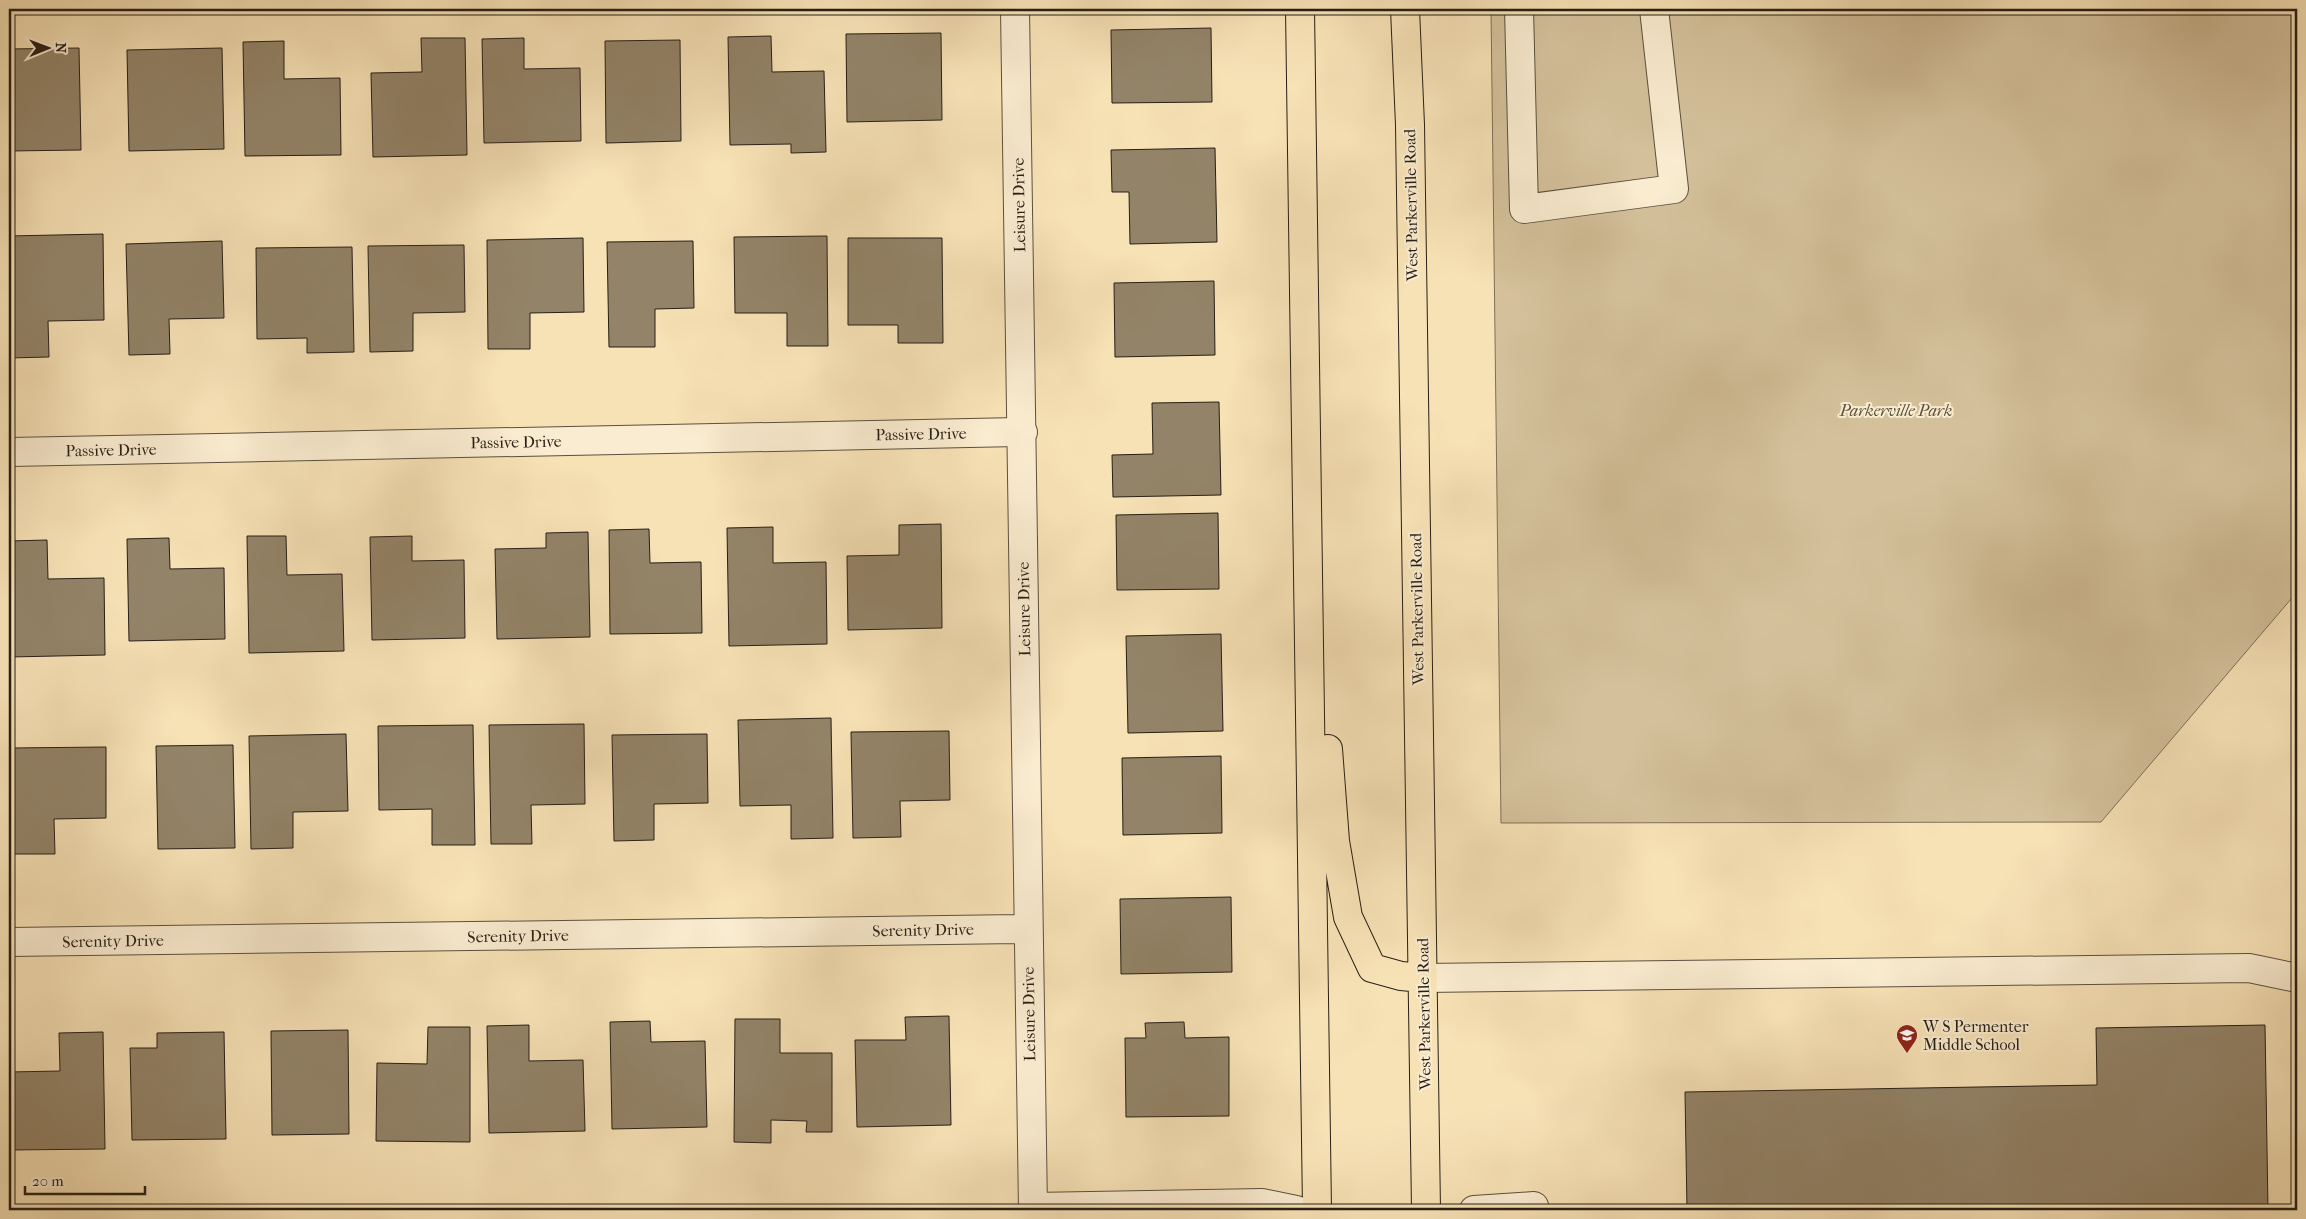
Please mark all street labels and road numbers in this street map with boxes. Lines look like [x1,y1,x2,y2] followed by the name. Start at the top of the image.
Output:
[1400,128,1422,282] street label: West Parkerville Road
[1009,158,1029,252] street label: Leisure Drive
[875,424,967,444] street label: Passive Drive
[470,432,562,452] street label: Passive Drive
[65,440,157,460] street label: Passive Drive
[1406,532,1428,686] street label: West Parkerville Road
[1014,562,1034,656] street label: Leisure Drive
[872,920,974,940] street label: Serenity Drive
[467,926,569,946] street label: Serenity Drive
[62,931,164,951] street label: Serenity Drive
[1413,937,1435,1091] street label: West Parkerville Road
[1019,967,1039,1061] street label: Leisure Drive

